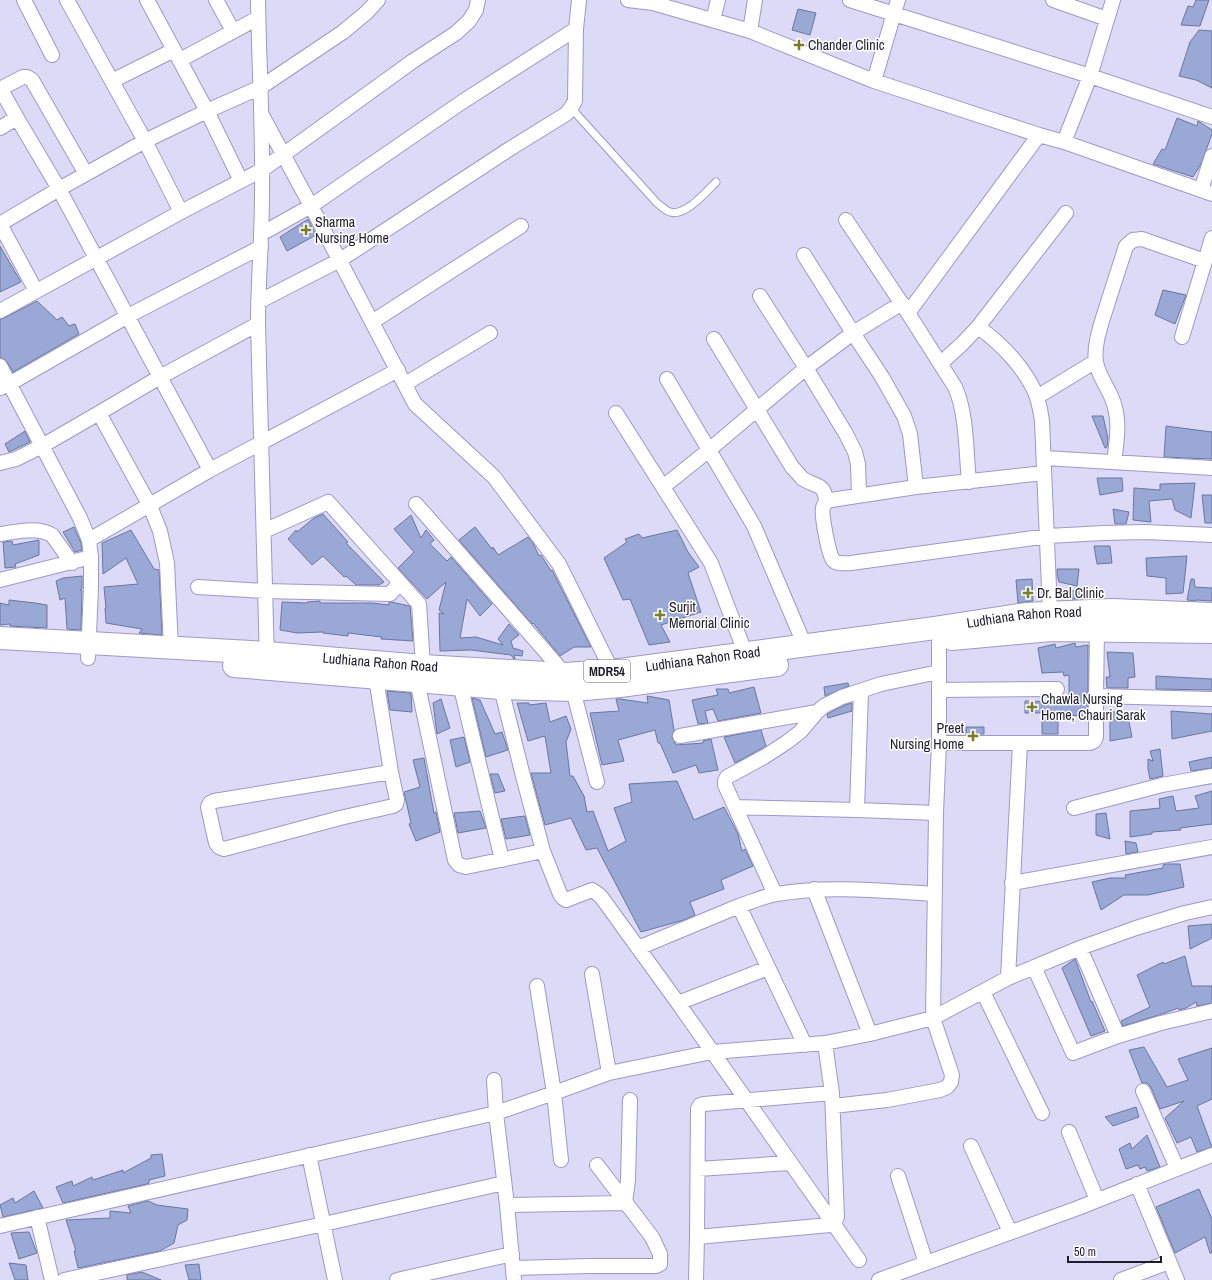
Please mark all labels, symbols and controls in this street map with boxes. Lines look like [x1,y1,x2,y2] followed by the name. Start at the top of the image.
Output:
[808,36,885,54] place label: Chander Clinic
[793,39,805,51] marker: Chander Clinic
[315,213,389,247] place label: Sharma Nursing Home
[300,224,312,236] marker: Sharma Nursing Home
[1037,584,1104,602] place label: Dr. Bal Clinic
[1022,587,1034,599] marker: Dr. Bal Clinic
[669,598,750,632] place label: Surjit Memorial Clinic
[965,602,1082,632] street label: Ludhiana Rahon Road
[654,609,666,621] marker: Surjit Memorial Clinic
[644,642,761,675] street label: Ludhiana Rahon Road
[322,649,438,676] street label: Ludhiana Rahon Road
[584,660,630,682] road number: MDR54
[1041,690,1146,724] place label: Chawla Nursing Home, Chauri Sarak
[1026,701,1038,713] marker: Chawla Nursing Home, Chauri Sarak
[890,719,964,753] place label: Preet Nursing Home
[967,730,979,742] marker: Preet Nursing Home
[1068,1238,1161,1264] scale bar
[1074,1244,1096,1260] text: 50 m

